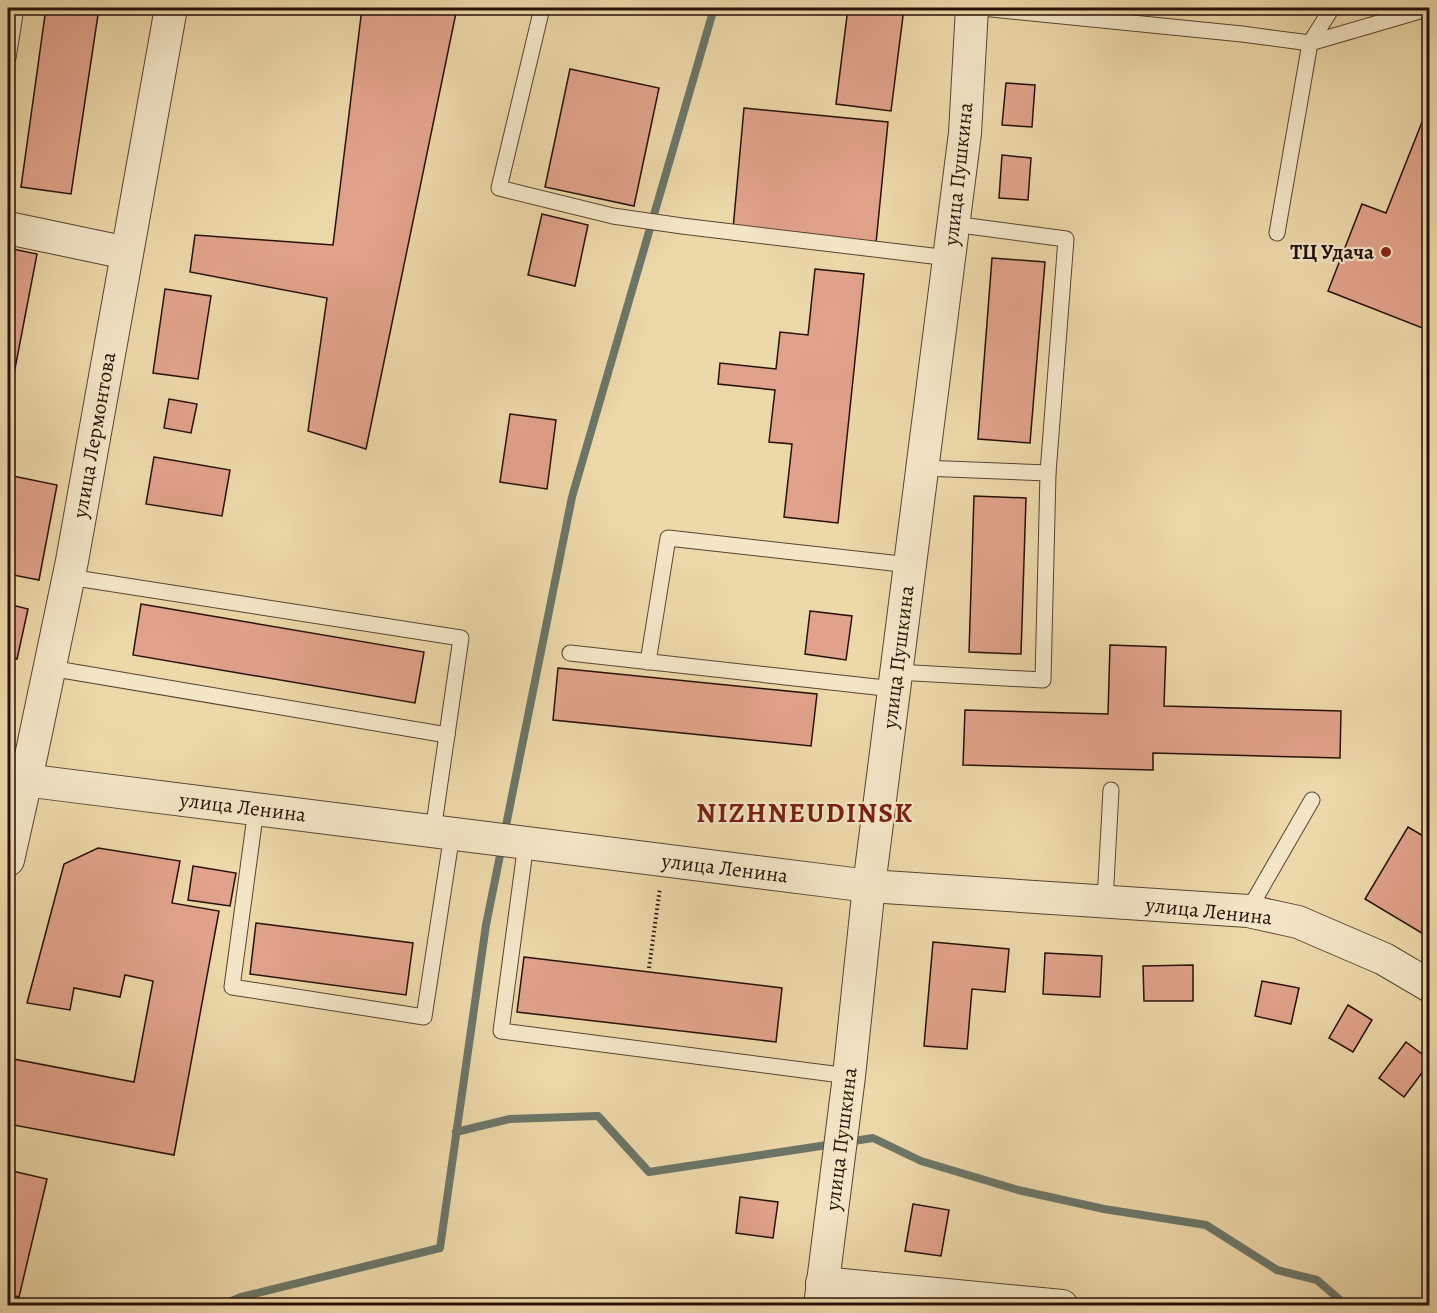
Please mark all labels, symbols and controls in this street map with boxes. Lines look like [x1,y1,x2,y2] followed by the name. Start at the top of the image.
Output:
[936,101,979,248] street label: улица Пушкина
[1290,238,1374,266] place label: ТЦ Удача
[1379,245,1393,259] marker: ТЦ Удача
[65,349,122,521] street label: улица Лермонтова
[875,584,921,731] street label: улица Пушкина
[177,785,308,829] street label: улица Ленина
[696,795,914,831] district label: NIZHNEUDINSK
[659,846,790,890] street label: улица Ленина
[1143,890,1274,932] street label: улица Ленина
[818,1066,864,1213] street label: улица Пушкина

